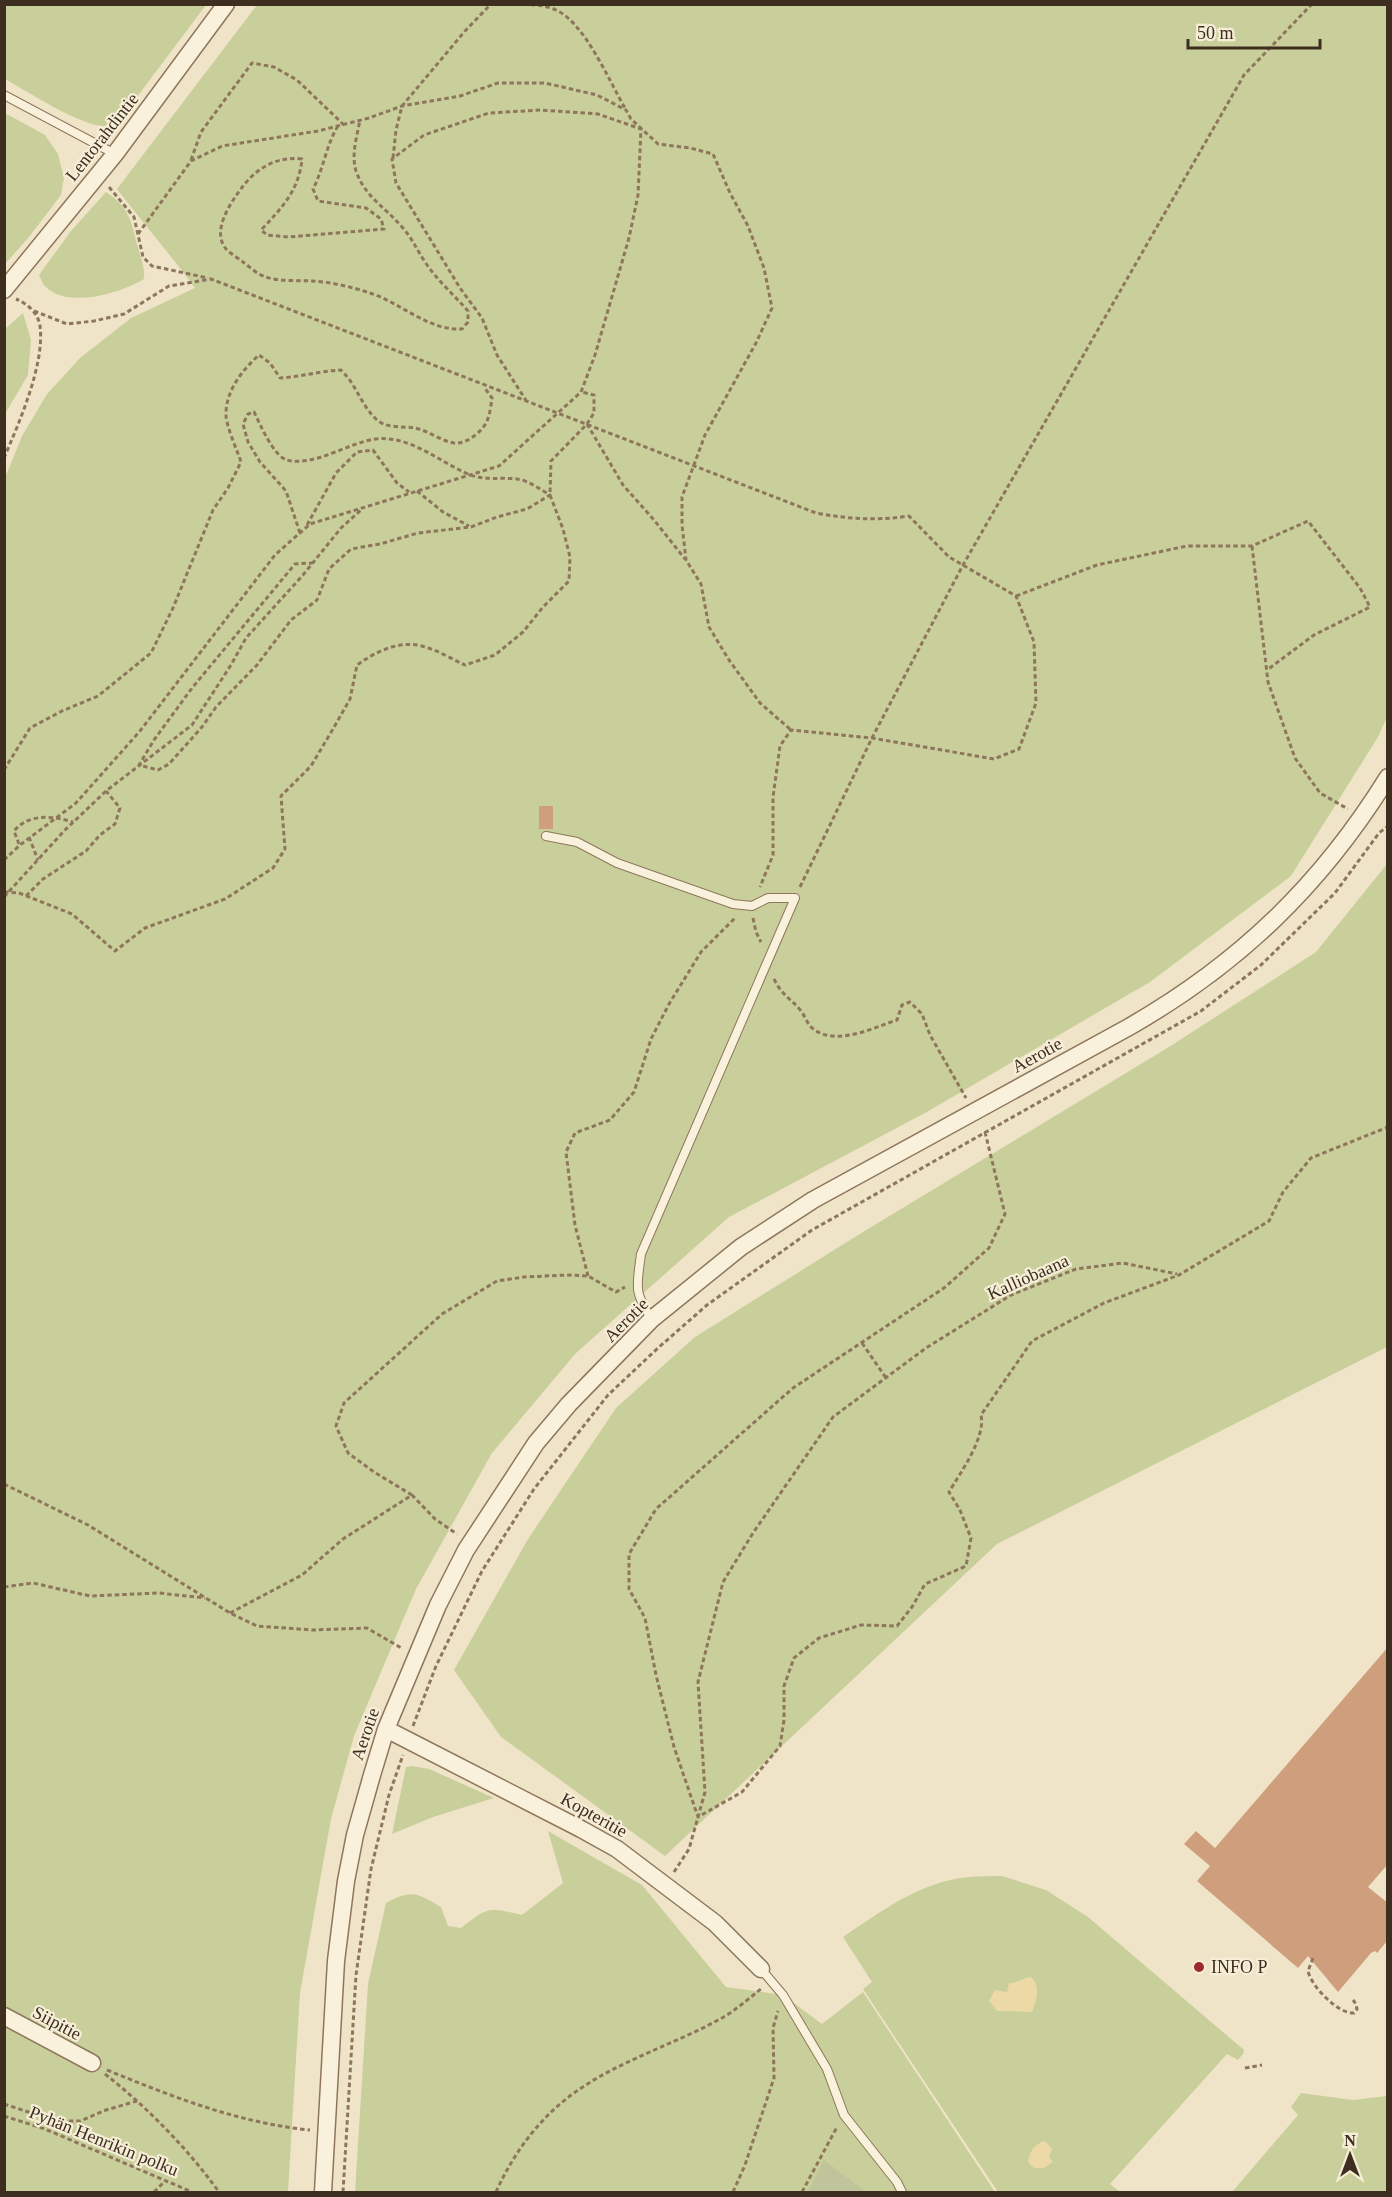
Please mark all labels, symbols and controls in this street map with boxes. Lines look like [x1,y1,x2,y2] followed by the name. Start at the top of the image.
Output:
[1188,12,1320,50] scale bar
[1197,23,1234,43] text: 50 m
[61,89,143,185] street label: Lentorahdintie
[1009,1033,1065,1077] street label: Aerotie
[984,1250,1072,1304] street label: Kalliobaana
[600,1294,652,1346] street label: Aerotie
[347,1705,383,1763] street label: Aerotie
[557,1789,631,1841] street label: Kopteritie
[1211,1957,1268,1977] place label: INFO P
[1192,1960,1206,1974] marker: INFO P
[29,2002,85,2044] street label: Siipitie
[27,2102,181,2180] street label: Pyhän Henrikin polku
[1320,2125,1380,2185] north arrow
[1344,2132,1356,2149] text: N

